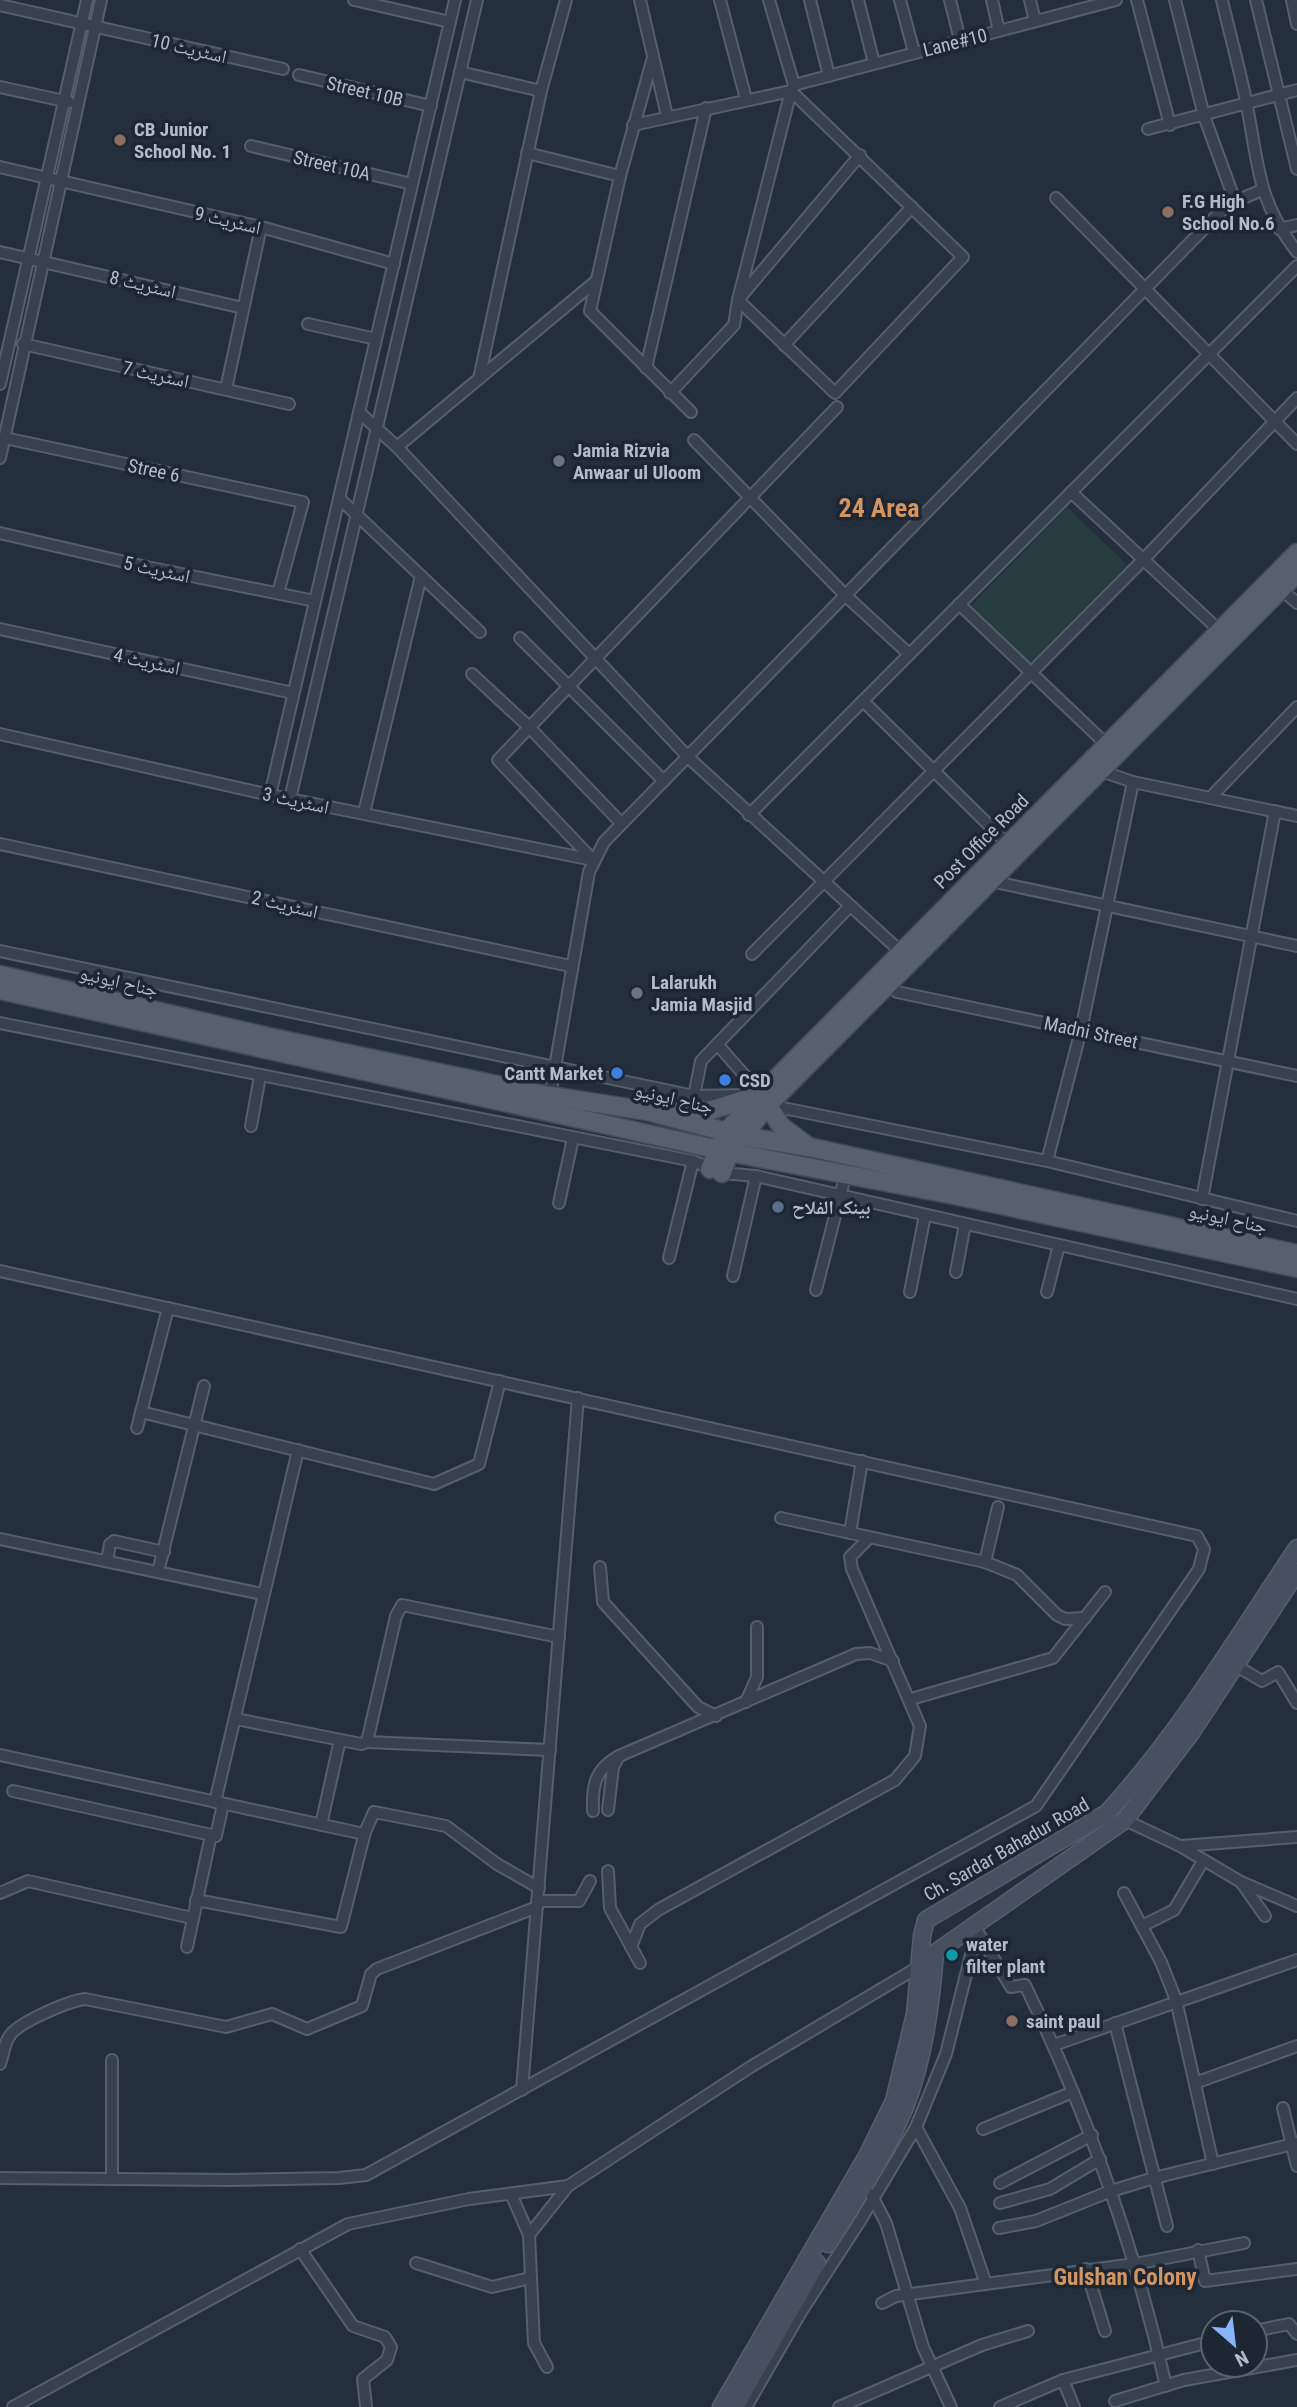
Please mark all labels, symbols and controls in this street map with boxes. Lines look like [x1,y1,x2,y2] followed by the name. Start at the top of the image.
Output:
[921,23,990,62] street label: Lane#10
[149,29,229,68] street label: اسٹریٹ 10
[324,72,405,111] street label: Street 10B
[134,118,231,163] place label: CB Junior School No. 1
[112,132,128,148] marker: CB Junior School No. 1
[291,145,373,186] street label: Street 10A
[1182,190,1275,235] place label: F.G High School No.6
[192,202,263,239] street label: اسٹریٹ 9
[1160,204,1176,220] marker: F.G High School No.6
[107,266,178,303] street label: اسٹریٹ 8
[121,356,191,393] street label: اسٹریٹ 7
[573,439,701,484] place label: Jamia Rizvia Anwaar ul Uloom
[551,453,567,469] marker: Jamia Rizvia Anwaar ul Uloom
[126,454,182,487] street label: Stree 6
[839,493,919,523] district label: 24 Area
[122,551,192,588] street label: اسٹریٹ 5
[112,643,182,680] street label: اسٹریٹ 4
[261,782,331,819] street label: اسٹریٹ 3
[929,789,1033,893] street label: Post Office Road
[249,886,320,923] street label: اسٹریٹ 2
[77,961,160,1002] street label: جناح ایونیو
[651,971,752,1016] place label: Lalarukh Jamia Masjid
[629,985,645,1001] marker: Lalarukh Jamia Masjid
[1042,1011,1140,1054] street label: Madni Street
[504,1062,603,1085] place label: Cantt Market
[609,1065,625,1081] marker: Cantt Market
[739,1069,771,1092] place label: CSD
[717,1072,733,1088] marker: CSD
[632,1078,715,1119] street label: جناح ایونیو
[792,1196,870,1219] place label: بینک الفلاح
[770,1199,786,1215] marker: بینک الفلاح
[1186,1199,1269,1238] street label: جناح ایونیو
[919,1793,1093,1906] street label: Ch. Sardar Bahadur Road
[966,1933,1045,1978] place label: water filter plant
[944,1947,960,1963] marker: water filter plant
[1026,2010,1100,2033] place label: saint paul
[1004,2013,1020,2029] marker: saint paul
[1053,2264,1197,2291] district label: Gulshan Colony
[1199,2309,1269,2379] north arrow
[1231,2346,1252,2371] text: N

